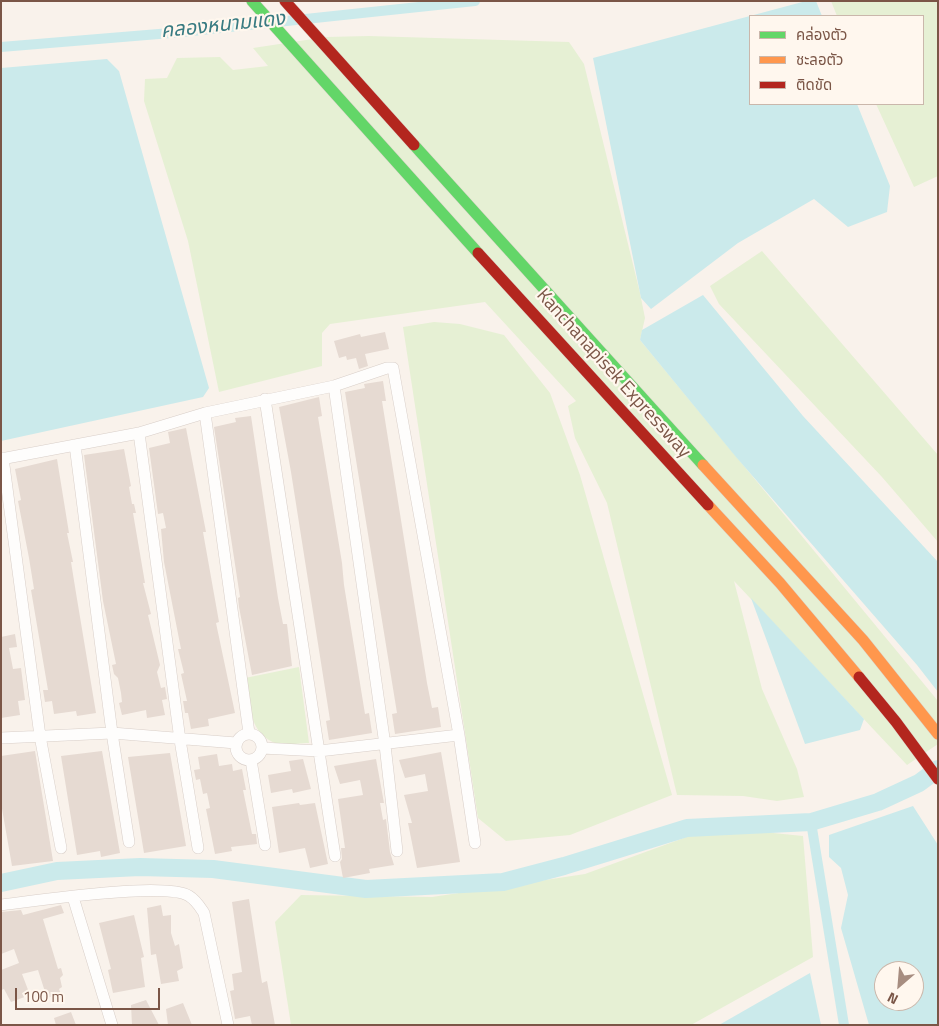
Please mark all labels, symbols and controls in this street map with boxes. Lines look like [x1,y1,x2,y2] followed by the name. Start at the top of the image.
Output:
[160,8,286,44] water label: คลองหนามแดง
[749,15,924,105] legend
[796,23,847,46] text: คล่องตัว
[796,48,843,71] text: ชะลอตัว
[796,73,832,96] text: ติดขัด
[531,285,695,463] street label: Kanchanapisek Expressway
[874,961,924,1011] north arrow
[18,978,162,1010] scale bar
[23,985,64,1008] text: 100 m
[883,987,902,1010] text: N

